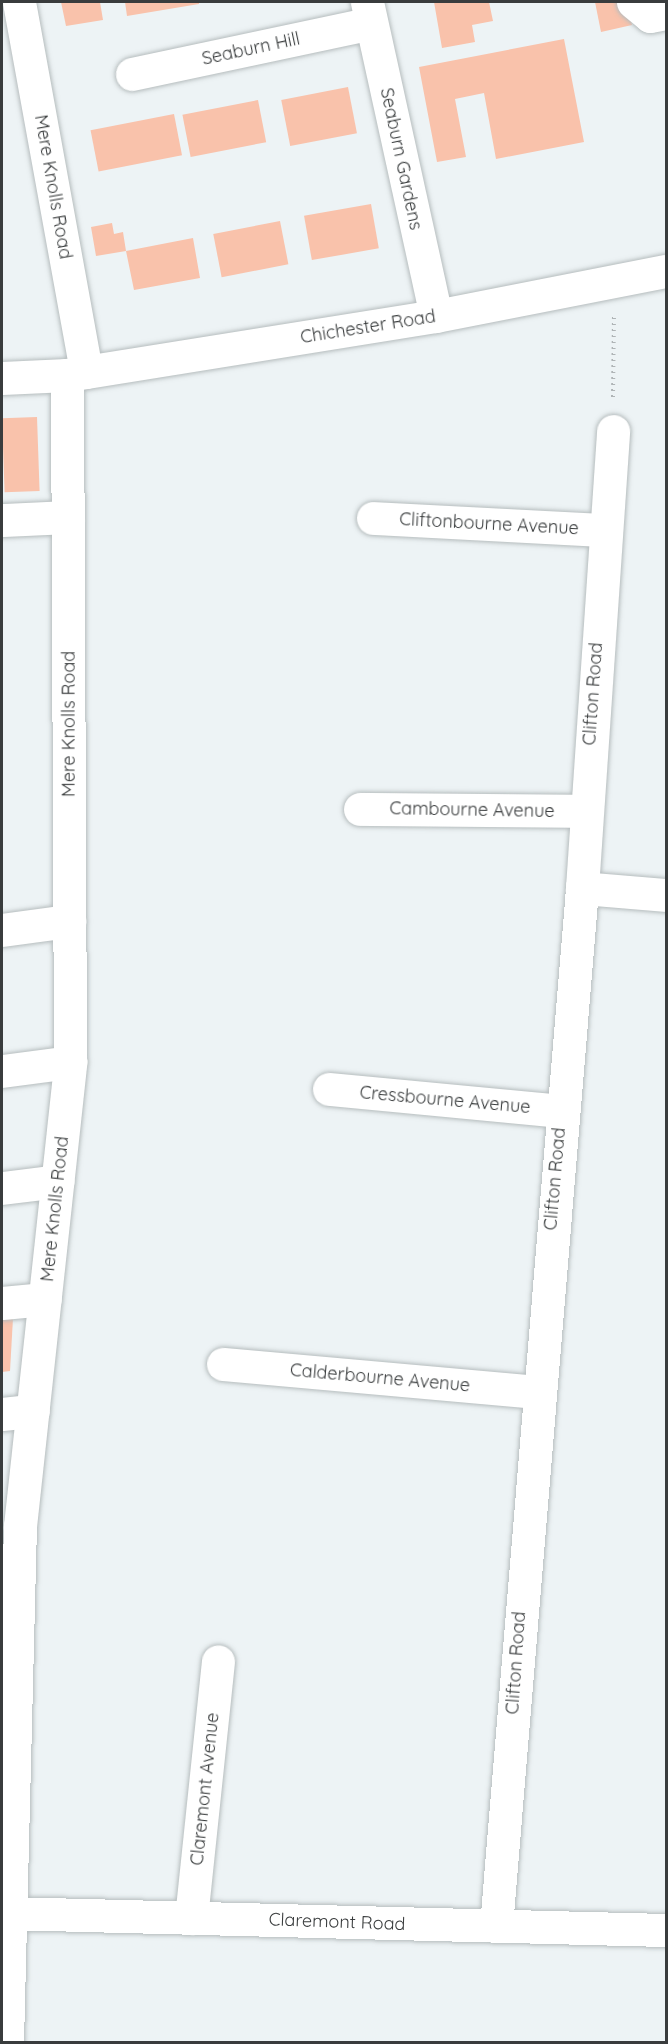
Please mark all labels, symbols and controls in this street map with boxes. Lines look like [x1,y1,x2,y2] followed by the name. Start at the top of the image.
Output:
[200,28,302,70] street label: Seaburn Hill
[375,86,427,232] street label: Seaburn Gardens
[30,113,76,261] street label: Mere Knolls Road
[299,306,437,348] street label: Chichester Road
[399,509,579,539] street label: Cliftonbourne Avenue
[579,642,607,746] street label: Clifton Road
[58,651,80,797] street label: Mere Knolls Road
[389,798,555,822] street label: Cambourne Avenue
[359,1082,531,1118] street label: Cressbourne Avenue
[540,1127,570,1231] street label: Clifton Road
[37,1135,73,1283] street label: Mere Knolls Road
[289,1359,471,1397] street label: Calderbourne Avenue
[502,1611,530,1715] street label: Clifton Road
[186,1711,224,1867] street label: Claremont Avenue
[268,1909,406,1935] street label: Claremont Road

